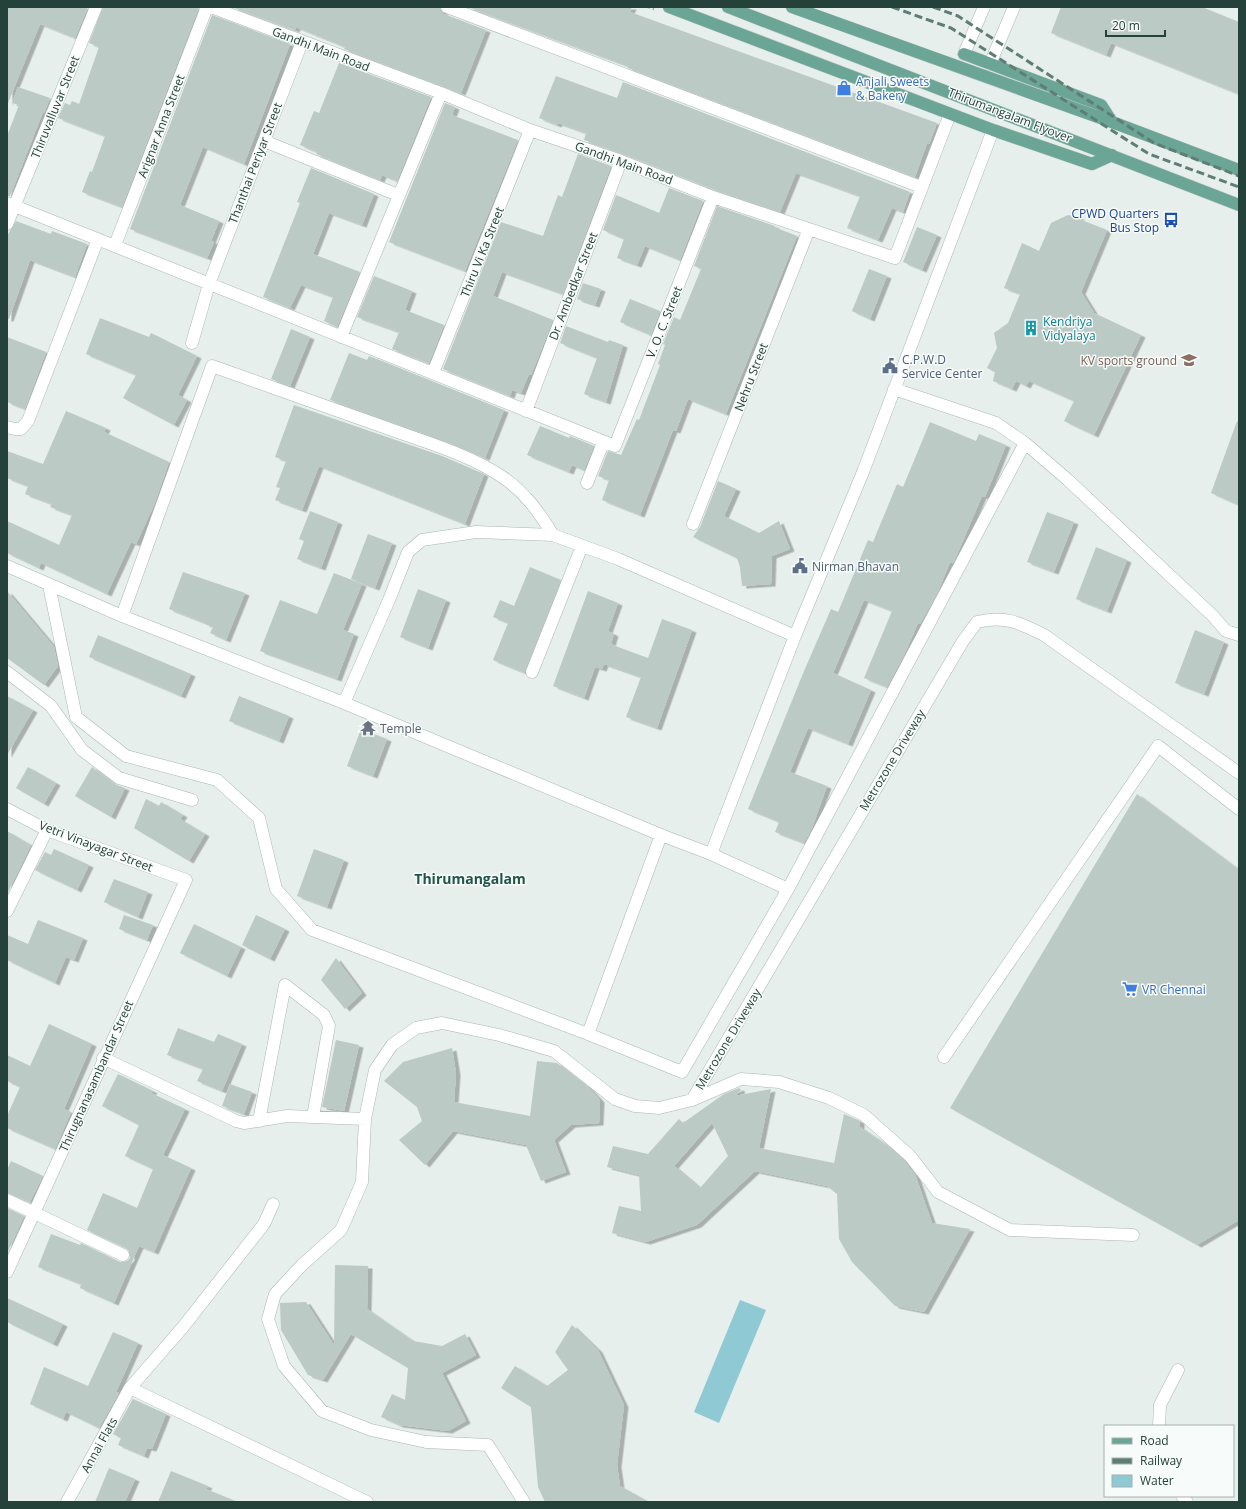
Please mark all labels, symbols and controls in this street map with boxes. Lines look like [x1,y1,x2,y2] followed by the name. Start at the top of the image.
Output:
[1106,12,1165,38] scale bar
[1112,17,1140,34] text: 20 m
[270,23,372,75] street label: Gandhi Main Road
[27,53,83,161] street label: Thiruvalluvar Street
[133,72,189,180] street label: Arignar Anna Street
[856,73,929,104] place label: Anjali Sweets & Bakery
[835,79,853,97] shop icon: Anjali Sweets & Bakery
[946,83,1075,147] street label: Thirumangalam Flyover
[224,100,286,226] street label: Thanthai Periyar Street
[573,137,675,189] street label: Gandhi Main Road
[456,204,508,300] street label: Thiru Vi Ka Street
[1071,205,1159,236] place label: CPWD Quarters Bus Stop
[1162,211,1180,229] bus stop icon: CPWD Quarters Bus Stop
[545,229,601,343] street label: Dr. Ambedkar Street
[642,283,686,361] street label: V. O. C. Street
[1043,313,1096,344] place label: Kendriya Vidyalaya
[1022,319,1040,337] building icon: Kendriya Vidyalaya
[730,340,772,414] street label: Nehru Street
[902,351,983,382] place label: C.P.W.D Service Center
[1180,351,1198,369] school or university icon: KV sports ground
[1080,352,1177,369] place label: KV sports ground
[881,357,899,375] public building icon: C.P.W.D Service Center
[791,557,809,575] public building icon: Nirman Bhavan
[812,558,899,575] place label: Nirman Bhavan
[855,705,929,814] street label: Metrozone Driveway
[359,719,377,737] temple icon: Temple
[380,720,422,737] place label: Temple
[37,816,155,876] street label: Vetri Vinayagar Street
[414,869,526,888] district label: Thirumangalam
[1121,980,1139,998] supermarket icon: VR Chennai
[1142,981,1206,998] place label: VR Chennai
[691,984,765,1093] street label: Metrozone Driveway
[55,998,137,1154] street label: Thirugnanasambandar Street
[77,1414,121,1476] street label: Annai Flats
[1104,1425,1234,1497] legend
[1140,1432,1169,1449] text: Road
[1140,1452,1183,1469] text: Railway
[1140,1472,1174,1489] text: Water

